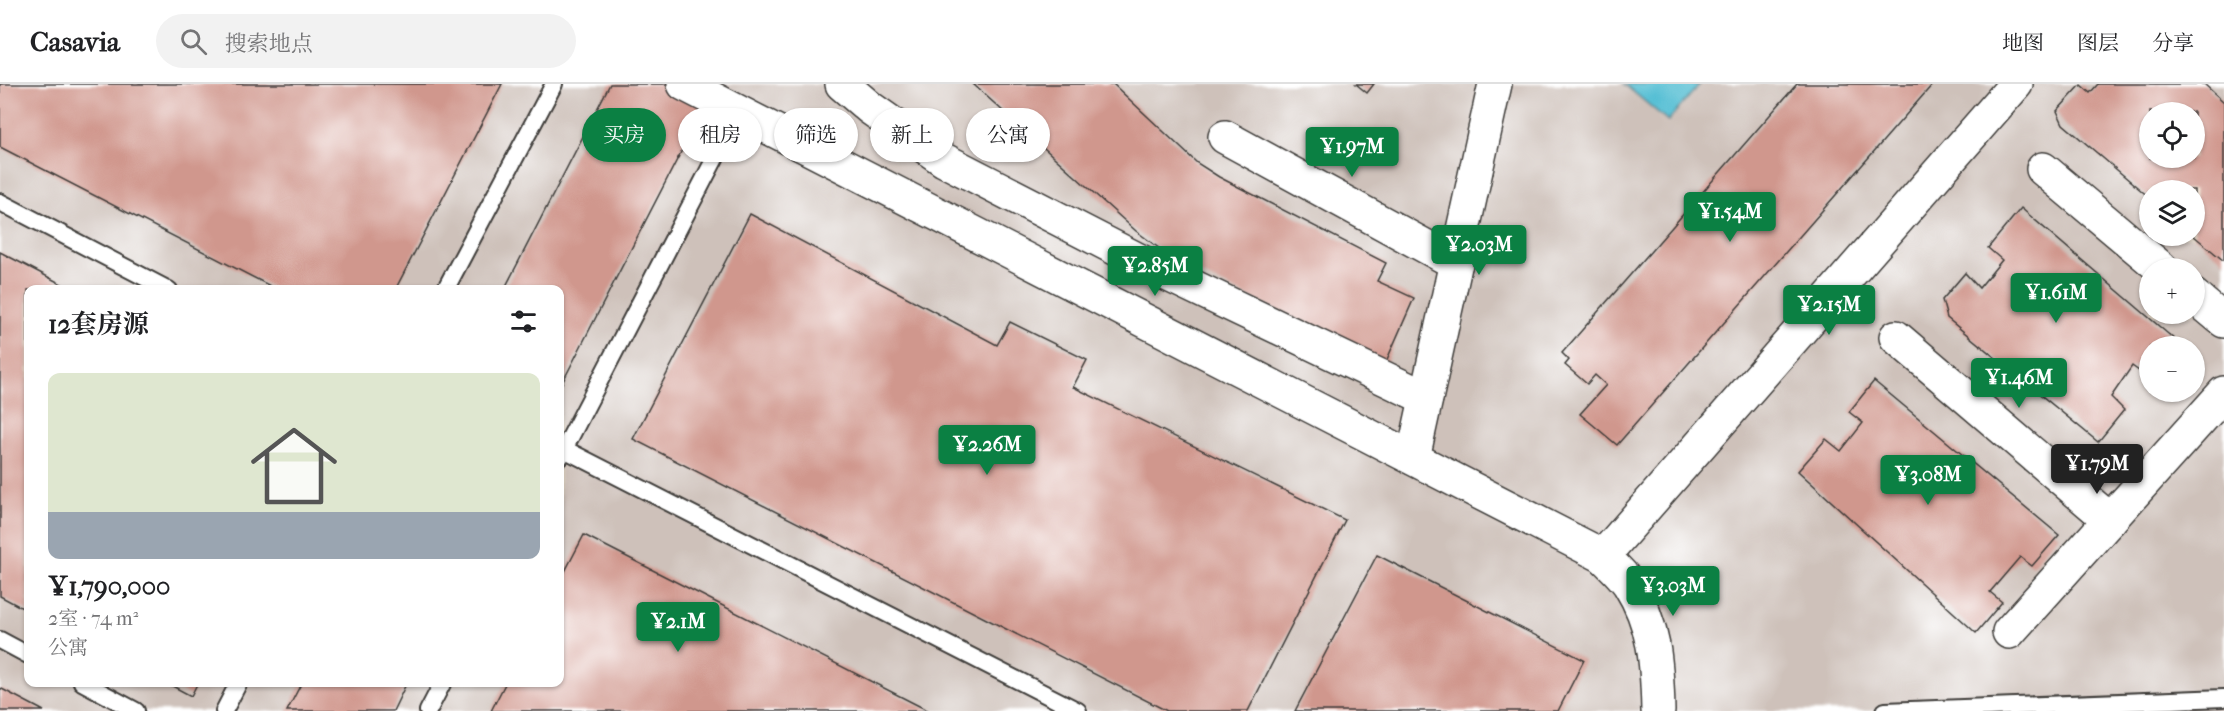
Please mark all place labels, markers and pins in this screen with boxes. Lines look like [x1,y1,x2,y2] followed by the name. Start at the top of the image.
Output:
[1303,127,1401,178] pin: ¥1.97M
[1681,192,1779,243] pin: ¥1.54M
[1430,225,1528,276] pin: ¥2.03M
[1106,246,1204,297] pin: ¥2.85M
[2007,273,2105,324] pin: ¥1.61M
[1780,285,1878,336] pin: ¥2.15M
[1970,358,2068,409] pin: ¥1.46M
[938,425,1036,476] pin: ¥2.26M
[2048,444,2146,495] pin: ¥1.79M
[1879,455,1977,506] pin: ¥3.08M
[1624,566,1722,617] pin: ¥3.03M
[636,602,720,653] pin: ¥2.1M

